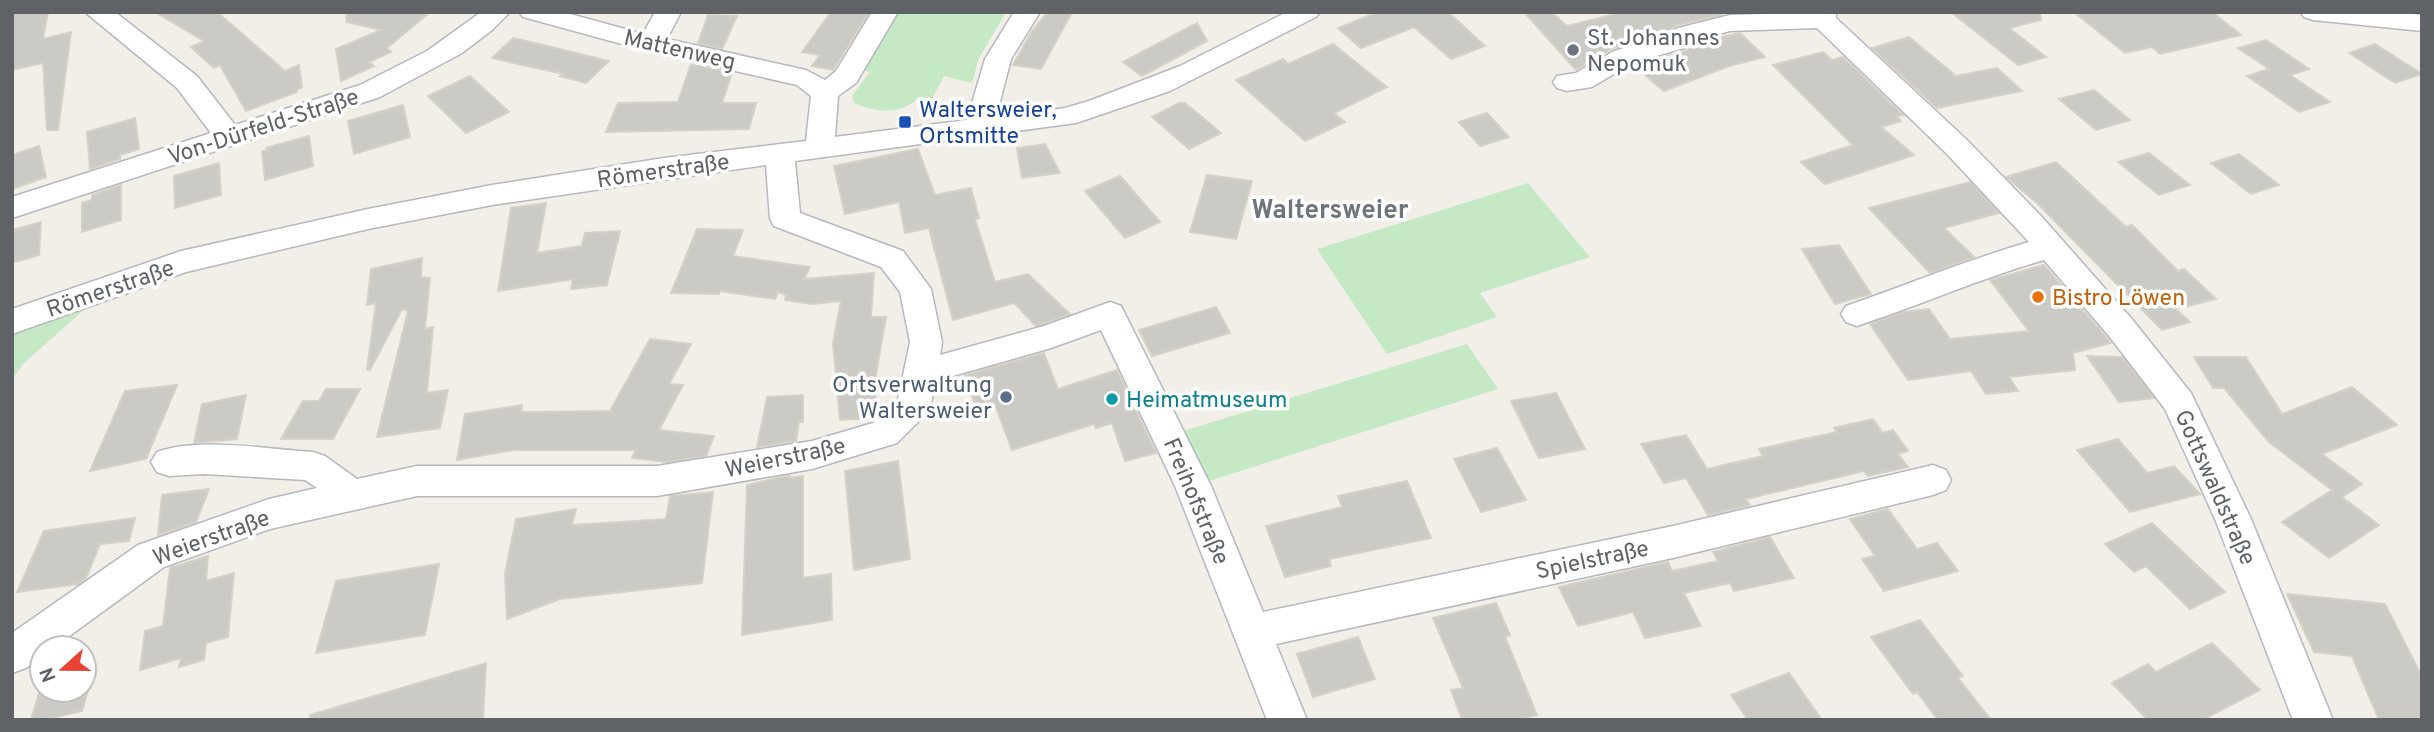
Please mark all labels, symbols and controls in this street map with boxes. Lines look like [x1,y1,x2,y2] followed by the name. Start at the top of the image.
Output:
[621,25,738,78] street label: Mattenweg
[1587,25,1720,80] place label: St. Johannes Nepomuk
[1565,42,1581,58] marker: St. Johannes Nepomuk
[164,84,363,173] street label: Von-Dürfeld-Straße
[919,97,1057,152] place label: Waltersweier, Ortsmitte
[897,114,913,130] marker: Waltersweier, Ortsmitte
[595,149,731,196] street label: Römerstraße
[1251,195,1409,228] district label: Waltersweier
[43,255,179,326] street label: Römerstraße
[2052,285,2185,314] place label: Bistro Löwen
[2030,289,2046,305] marker: Bistro Löwen
[832,372,992,427] place label: Ortsverwaltung Waltersweier
[1126,387,1287,416] place label: Heimatmuseum
[998,389,1014,405] marker: Ortsverwaltung Waltersweier
[1104,391,1120,407] marker: Heimatmuseum
[2166,406,2261,570] street label: Gottswaldstraße
[723,433,848,486] street label: Weierstraße
[1155,434,1234,570] street label: Freihofstraße
[149,505,274,574] street label: Weierstraße
[1533,535,1652,588] street label: Spielstraße
[28,634,98,704] north arrow
[35,664,63,685] text: N

